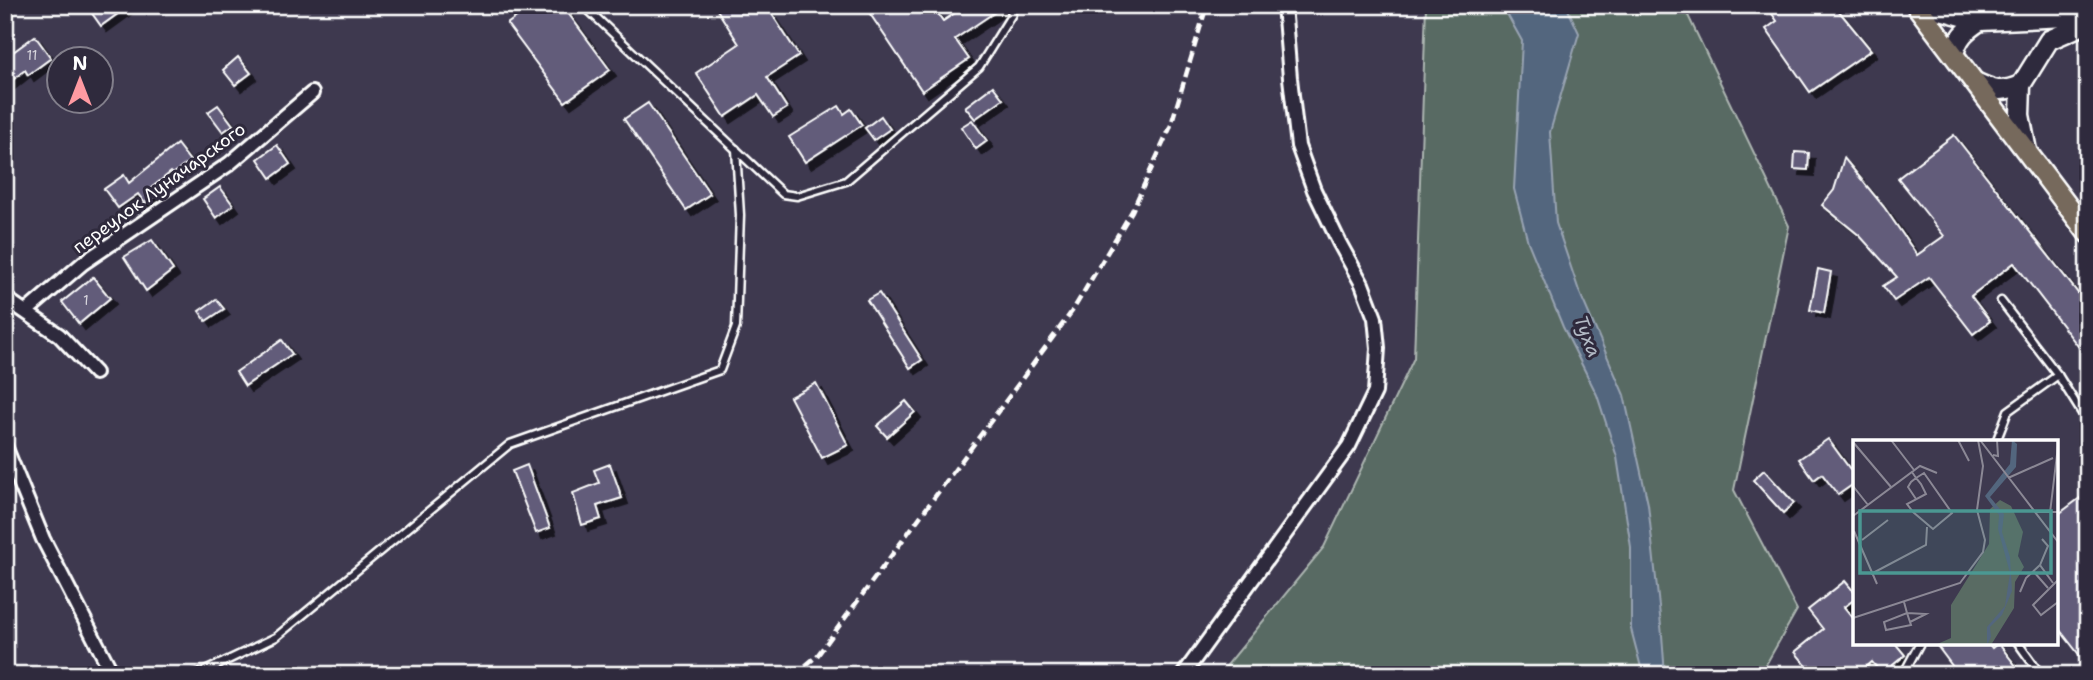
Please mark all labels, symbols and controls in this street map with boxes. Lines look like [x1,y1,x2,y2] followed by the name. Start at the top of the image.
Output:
[26,46,38,64] house number: 11
[46,46,116,116] north arrow
[72,51,88,76] text: N
[68,117,250,259] street label: переулок Луначарского
[83,291,89,309] house number: 1
[1568,312,1607,361] water label: Туха
[1853,440,2058,645] inset map

